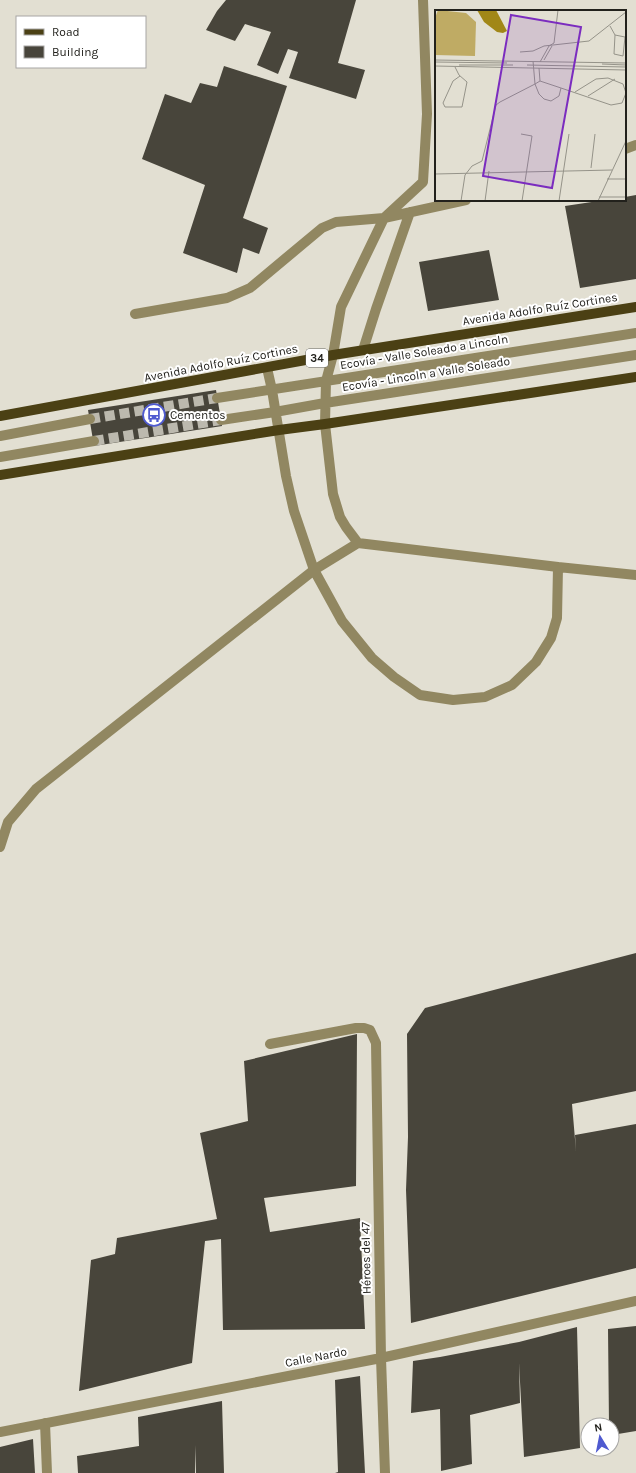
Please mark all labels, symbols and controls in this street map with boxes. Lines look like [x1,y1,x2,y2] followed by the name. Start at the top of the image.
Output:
[435,10,626,201] inset map
[16,16,146,68] legend
[52,25,80,39] text: Road
[52,45,99,59] text: Building
[462,290,618,328] street label: Avenida Adolfo Ruíz Cortines
[339,332,509,372] street label: Ecovía - Valle Soleado a Lincoln
[143,341,299,385] street label: Avenida Adolfo Ruíz Cortines
[306,349,328,367] road number: 34
[341,354,511,394] street label: Ecovía - Lincoln a Valle Soleado
[141,402,167,428] bus stop icon: Cementos
[170,408,226,422] place label: Cementos
[358,1221,374,1294] street label: Héroes del 47
[284,1344,348,1370] street label: Calle Nardo
[580,1417,620,1457] north arrow
[593,1421,603,1435] text: N

